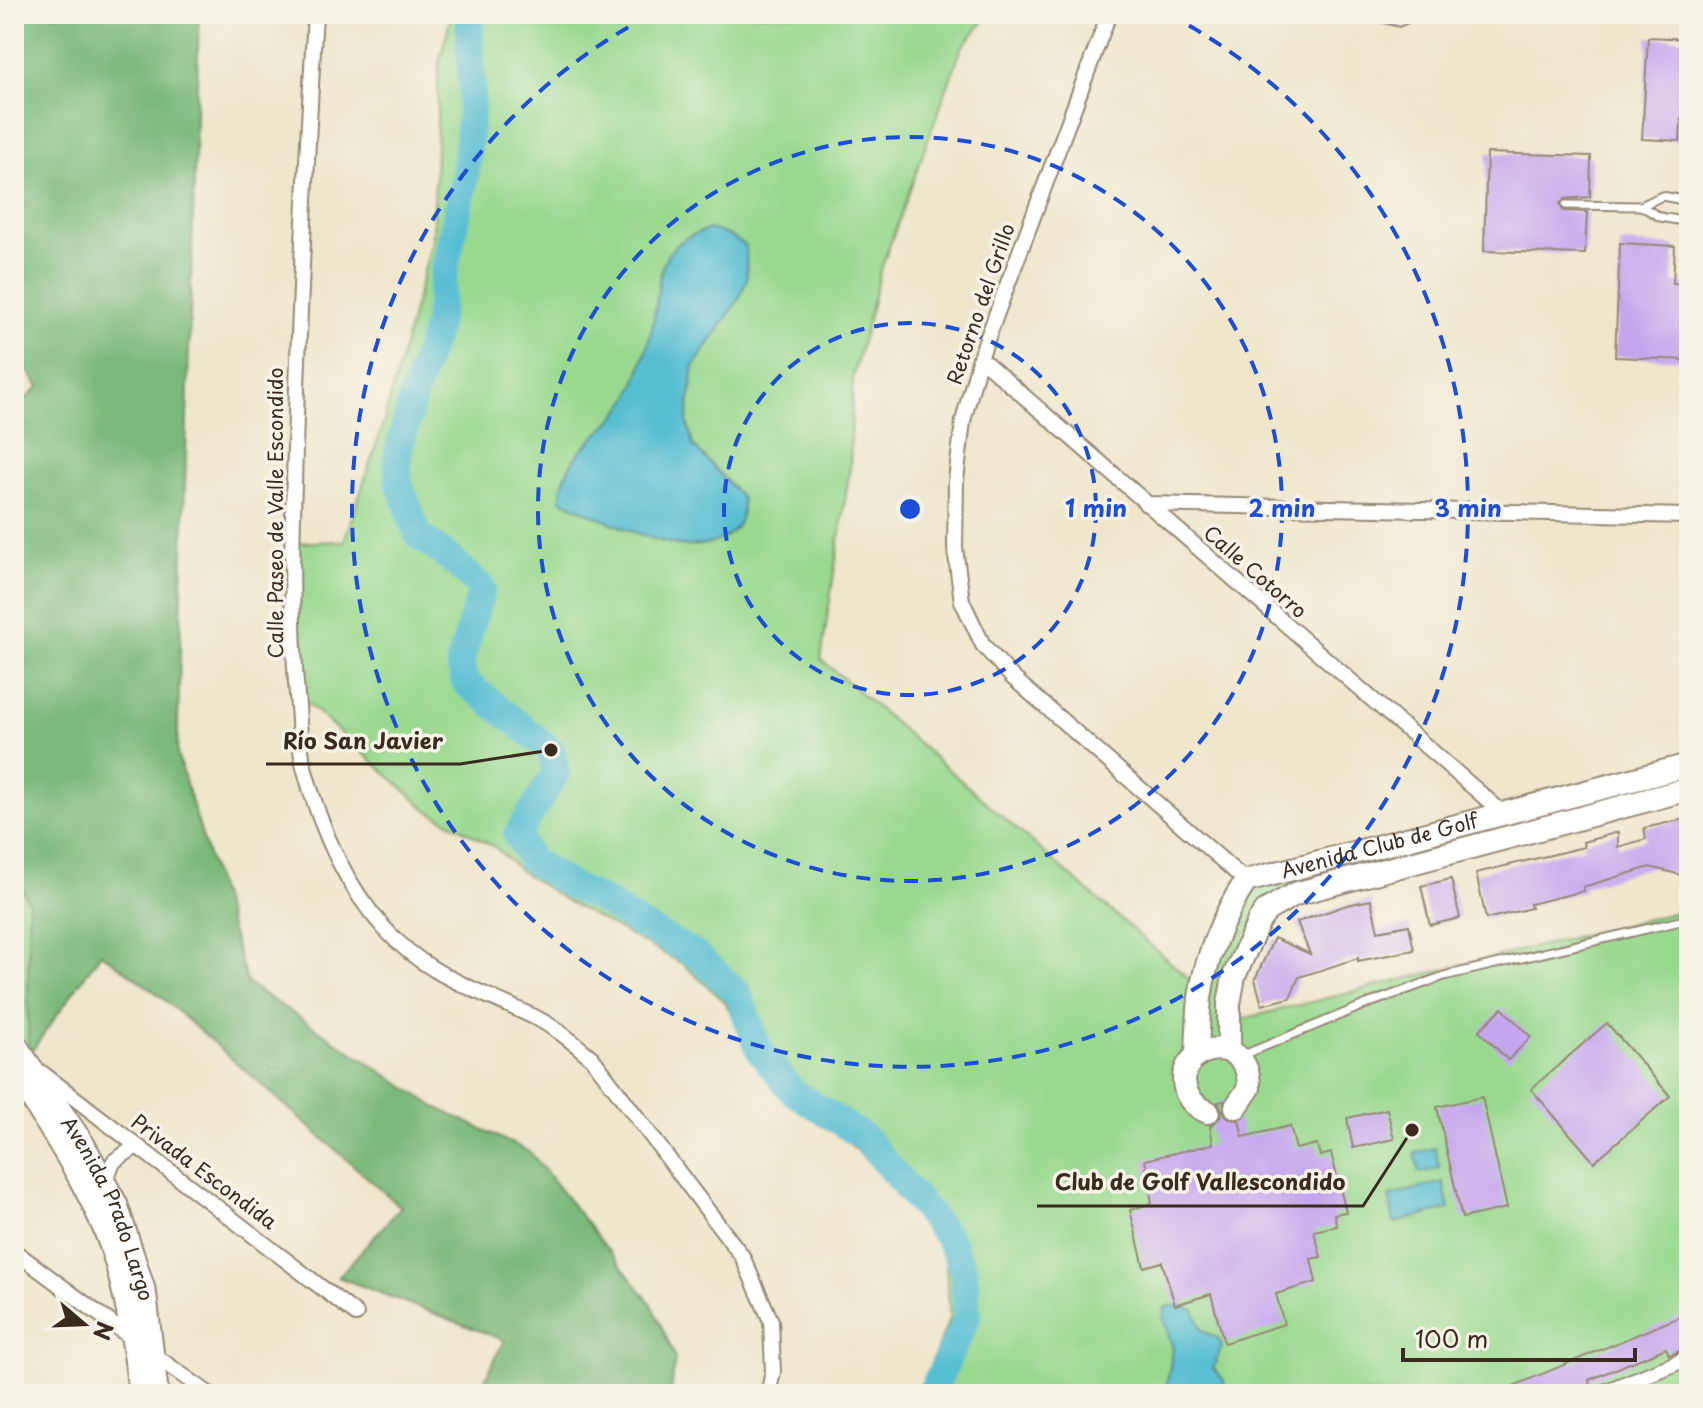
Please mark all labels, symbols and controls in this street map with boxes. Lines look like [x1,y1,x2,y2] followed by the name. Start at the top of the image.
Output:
[938,219,1022,388] street label: Retorno del Grillo
[260,368,290,659] street label: Calle Paseo de Valle Escondido
[1065,489,1127,525] text: 1 min
[1248,489,1316,525] text: 2 min
[1434,489,1502,525] text: 3 min
[896,495,924,523] centre of rings
[1197,518,1314,625] street label: Calle Cotorro
[266,718,460,764] callout: Río San Javier
[283,723,444,756] text: Río San Javier
[1278,805,1482,885] street label: Avenida Club de Golf
[126,1106,284,1236] street label: Privada Escondida
[54,1110,162,1302] street label: Avenida Prado Largo
[1037,1160,1363,1206] callout: Club de Golf Vallescondido
[1055,1164,1345,1197] text: Club de Golf Vallescondido
[44,1284,124,1364] north arrow
[1403,1312,1635,1362] scale bar
[86,1317,123,1345] text: N
[1415,1320,1488,1356] text: 100 m

